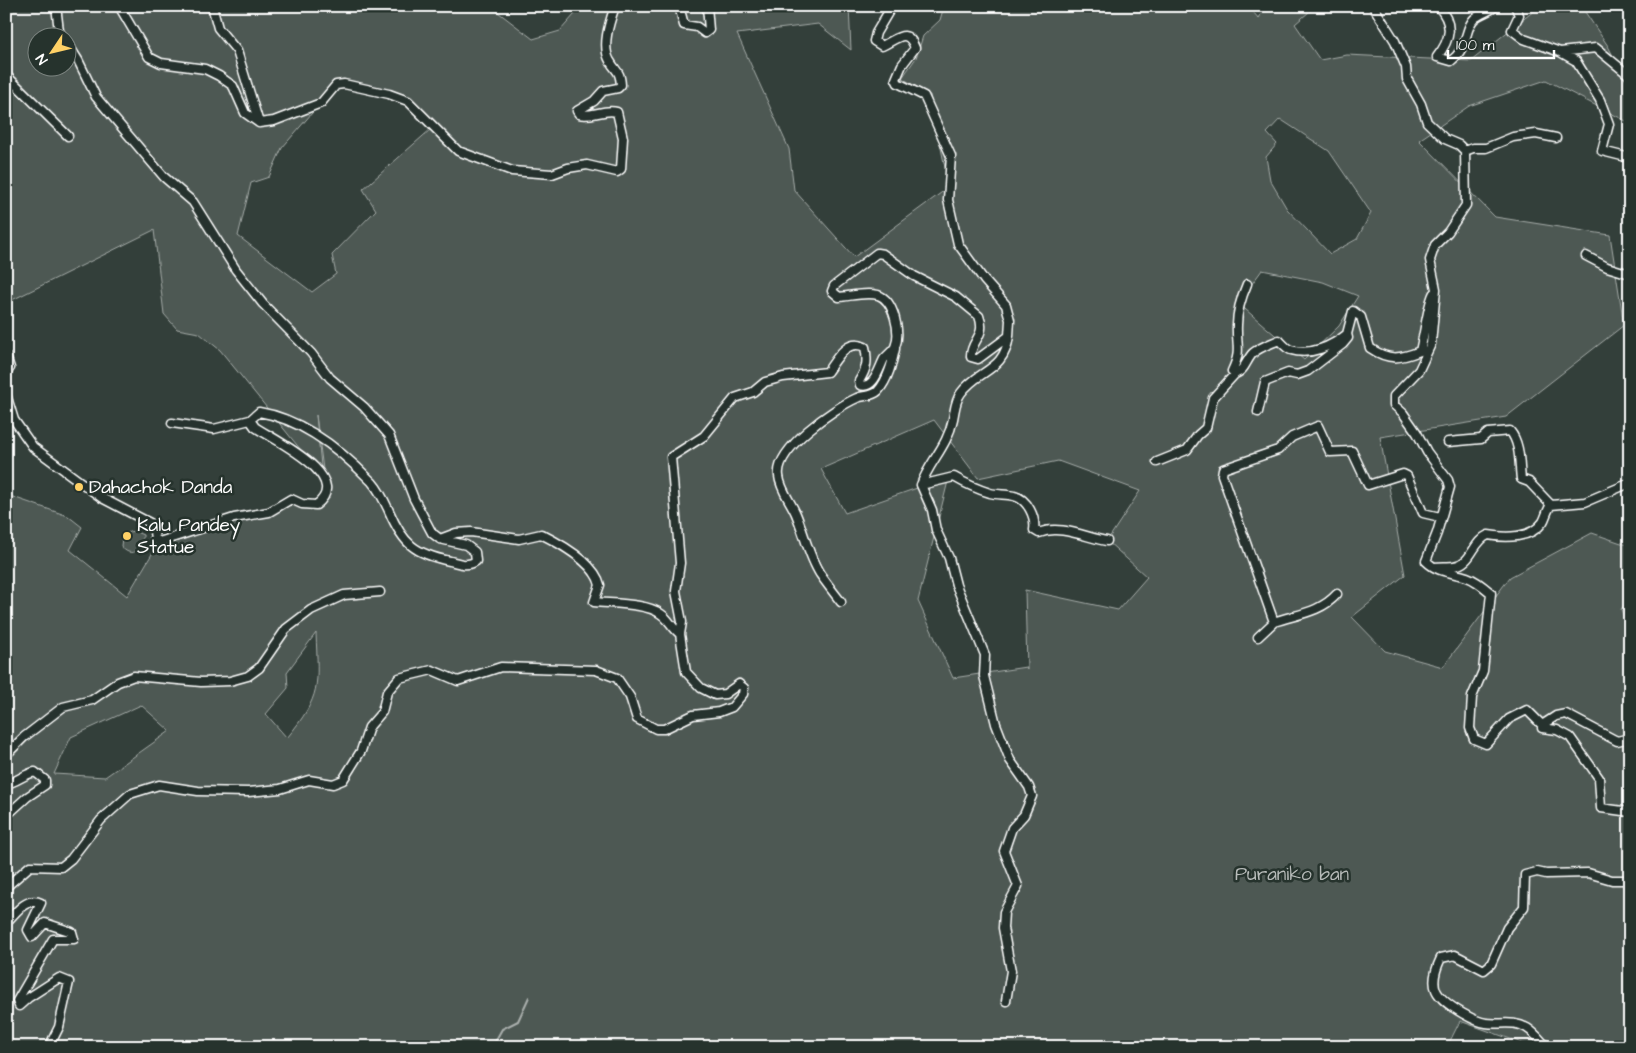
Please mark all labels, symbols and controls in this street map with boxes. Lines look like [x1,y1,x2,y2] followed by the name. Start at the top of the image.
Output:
[28,28,78,78] north arrow
[1448,28,1555,60] scale bar
[1456,35,1495,56] text: 100 m
[31,49,53,68] text: N
[89,474,233,501] place label: Dahachok Danda
[73,481,85,493] marker: Dahachok Danda
[137,512,241,561] place label: Kalu Pandey Statue
[121,530,133,542] marker: Kalu Pandey Statue
[1235,861,1349,888] park label: Puraniko ban

